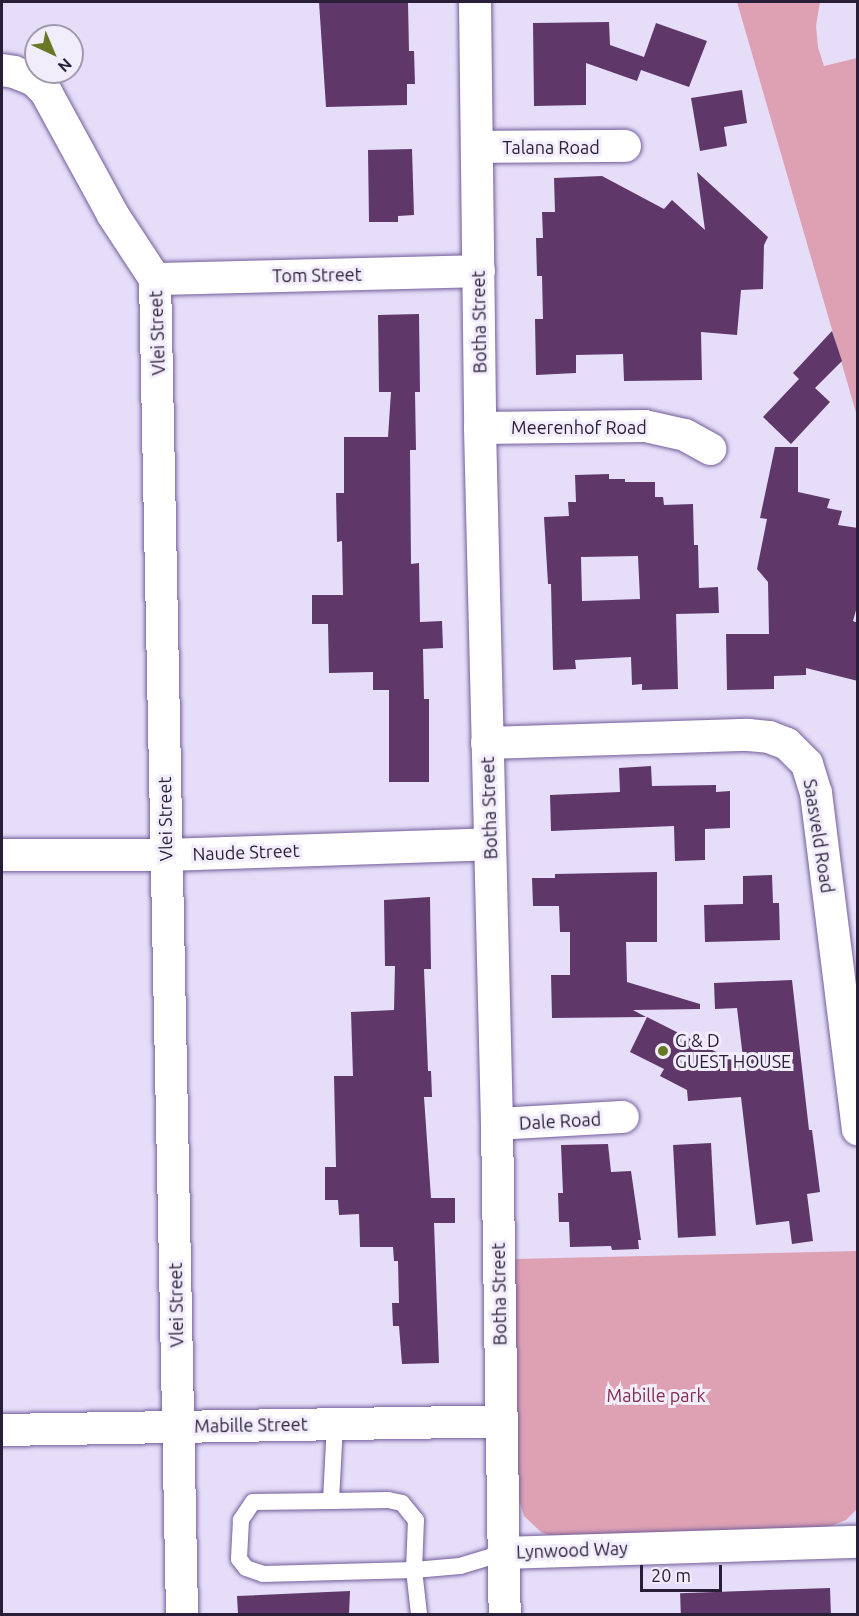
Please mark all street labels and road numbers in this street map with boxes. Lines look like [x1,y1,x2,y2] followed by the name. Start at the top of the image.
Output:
[502,136,600,158] street label: Talana Road
[272,263,362,287] street label: Tom Street
[467,270,491,374] street label: Botha Street
[145,290,169,376] street label: Vlei Street
[511,416,647,438] street label: Meerenhof Road
[476,756,502,860] street label: Botha Street
[153,776,177,862] street label: Vlei Street
[799,777,839,895] street label: Saasveld Road
[192,839,300,865] street label: Naude Street
[518,1108,602,1134] street label: Dale Road
[487,1242,511,1346] street label: Botha Street
[164,1262,188,1348] street label: Vlei Street
[194,1413,308,1437] street label: Mabille Street
[516,1537,628,1563] street label: Lynwood Way

